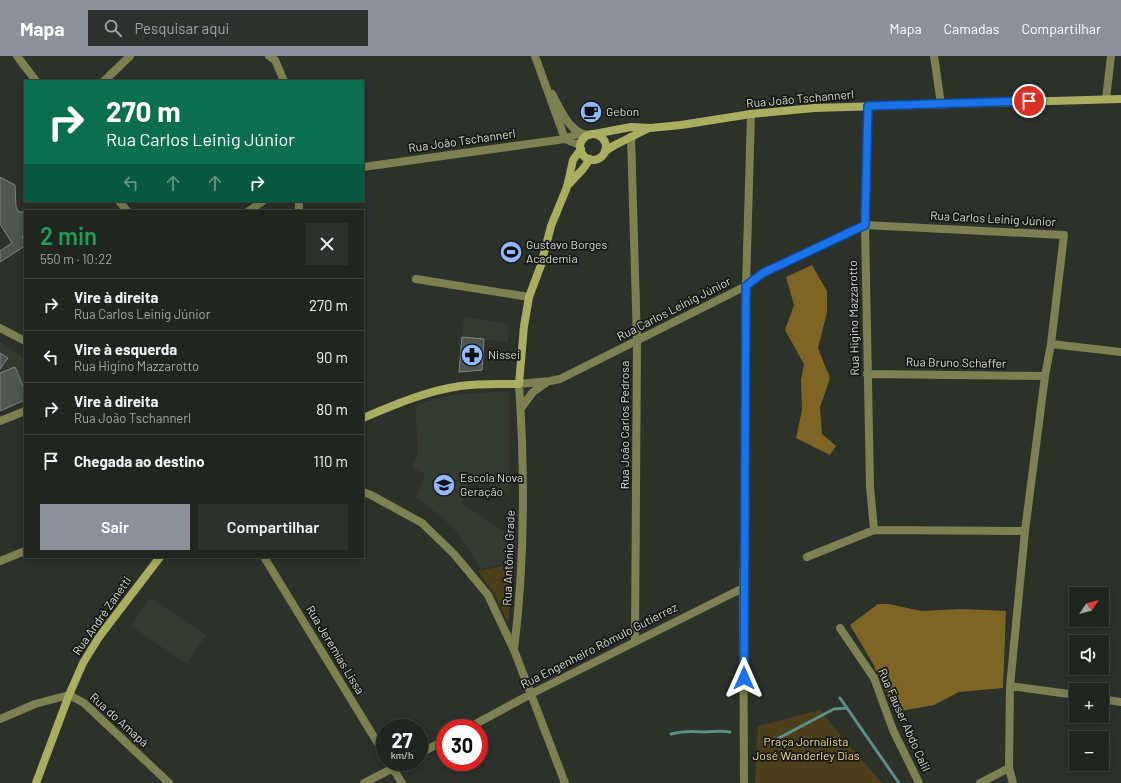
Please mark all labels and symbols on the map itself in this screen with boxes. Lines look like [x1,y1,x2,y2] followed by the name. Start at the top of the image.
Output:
[1012,84,1046,118] pin
[746,86,854,110] street label: Rua João Tschannerl
[578,99,604,125] cafe icon: Gebon
[606,104,639,118] place label: Gebon
[407,126,516,154] street label: Rua João Tschannerl
[930,208,1057,228] street label: Rua Carlos Leinig Júnior
[526,237,607,265] place label: Gustavo Borges Academia
[498,239,524,265] sports icon: Gustavo Borges Academia
[845,260,861,376] street label: Rua Higino Mazzarotto
[614,273,733,343] street label: Rua Carlos Leinig Júnior
[459,342,485,368] pharmacy icon: Nissei
[488,347,520,361] place label: Nissei
[906,354,1007,370] street label: Rua Bruno Schaffer
[617,361,631,489] street label: Rua João Carlos Pedrosa
[460,470,523,498] place label: Escola Nova Geração
[431,472,457,498] school or university icon: Escola Nova Geração
[499,510,517,606] street label: Rua Antônio Grade
[69,573,134,657] street label: Rua André Zanetti
[1069,587,1109,627] north arrow
[518,599,679,691] street label: Rua Engenheiro Rômulo Gutierrez
[304,603,368,696] street label: Rua Jeremias Lissa
[723,657,765,699] position arrow
[876,666,934,773] street label: Rua Fauser Abdo Calil
[88,689,152,749] street label: Rua do Amapá
[436,719,488,771] speed limit sign: 30
[752,734,860,762] park label: Praça Jornalista José Wanderley Dias

